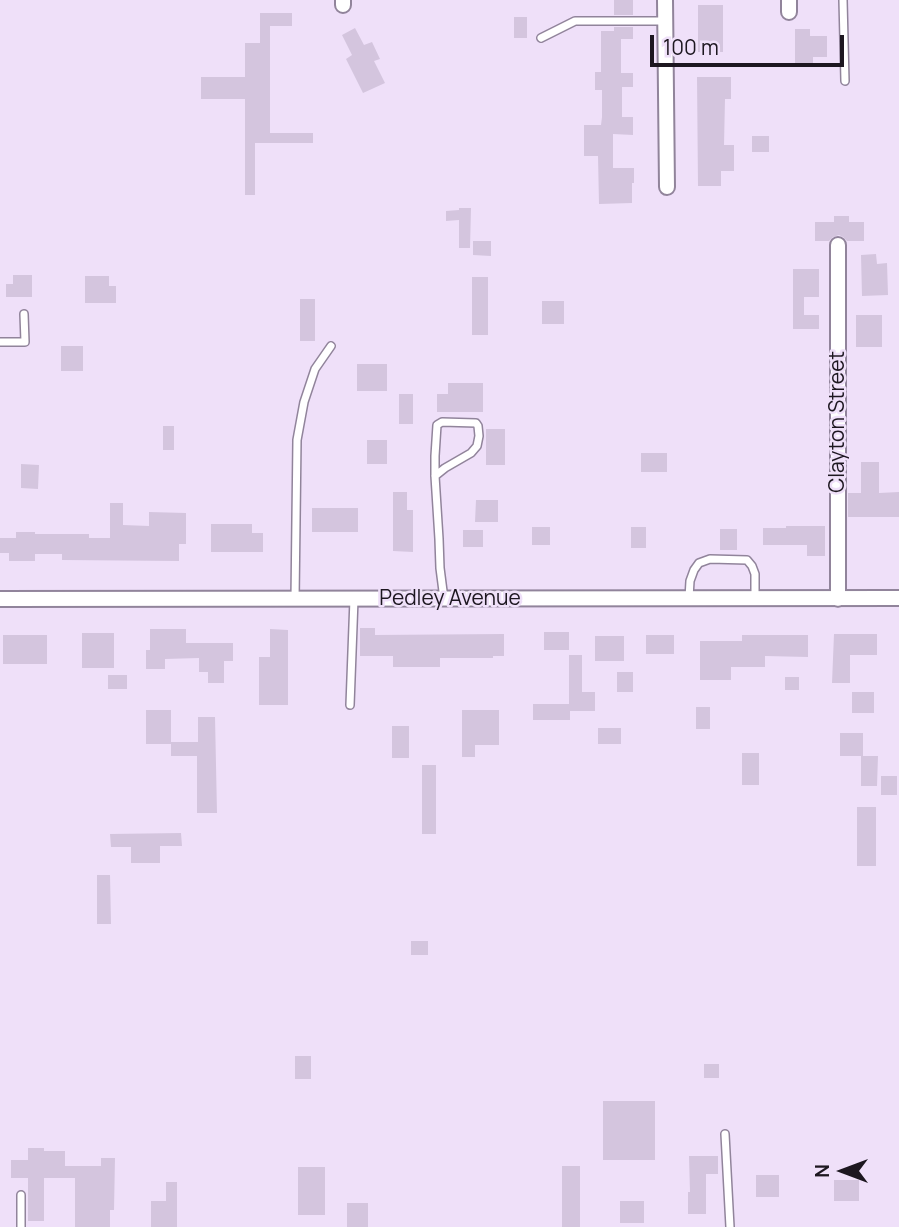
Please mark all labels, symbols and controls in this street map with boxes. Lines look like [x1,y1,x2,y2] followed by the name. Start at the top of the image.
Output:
[654,21,848,65] scale bar
[663,33,719,61] text: 100 m
[825,351,851,493] street label: Clayton Street
[379,586,521,612] street label: Pedley Avenue
[808,1136,878,1206] north arrow
[809,1164,835,1178] text: N

